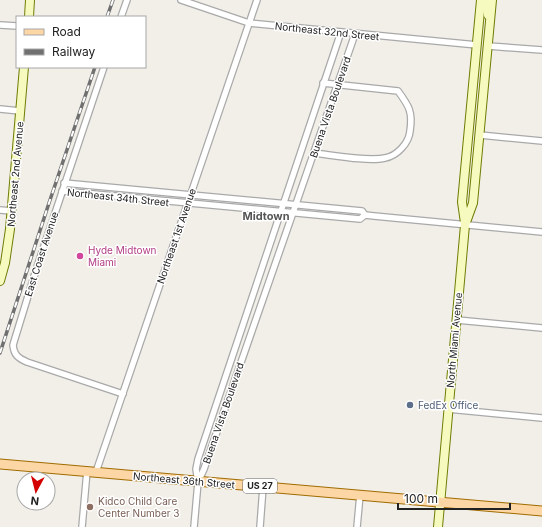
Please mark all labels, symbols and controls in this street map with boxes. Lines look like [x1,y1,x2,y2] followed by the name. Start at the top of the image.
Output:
[16,16,146,68] legend
[274,20,380,43] street label: Northeast 32nd Street
[52,24,81,39] text: Road
[52,44,96,59] text: Railway
[307,55,353,159] street label: Buena Vista Boulevard
[4,121,26,227] street label: Northeast 2nd Avenue
[66,186,170,208] street label: Northeast 34th Street
[154,187,198,285] street label: Northeast 1st Avenue
[242,209,290,223] district label: Midtown
[22,210,60,298] street label: East Coast Avenue
[88,244,157,268] place label: Hyde Midtown Miami
[75,251,85,261] marker: Hyde Midtown Miami
[444,292,464,388] street label: North Miami Avenue
[200,361,246,465] street label: Buena Vista Boulevard
[418,399,479,411] place label: FedEx Office
[405,400,415,410] marker: FedEx Office
[133,470,236,490] street label: Northeast 36th Street
[16,471,56,511] north arrow
[243,479,277,493] road number: US 27
[398,485,510,511] scale bar
[404,491,438,506] text: 100 m
[30,493,40,508] text: N
[98,495,180,519] place label: Kidco Child Care Center Number 3
[85,502,95,512] marker: Kidco Child Care Center Number 3

